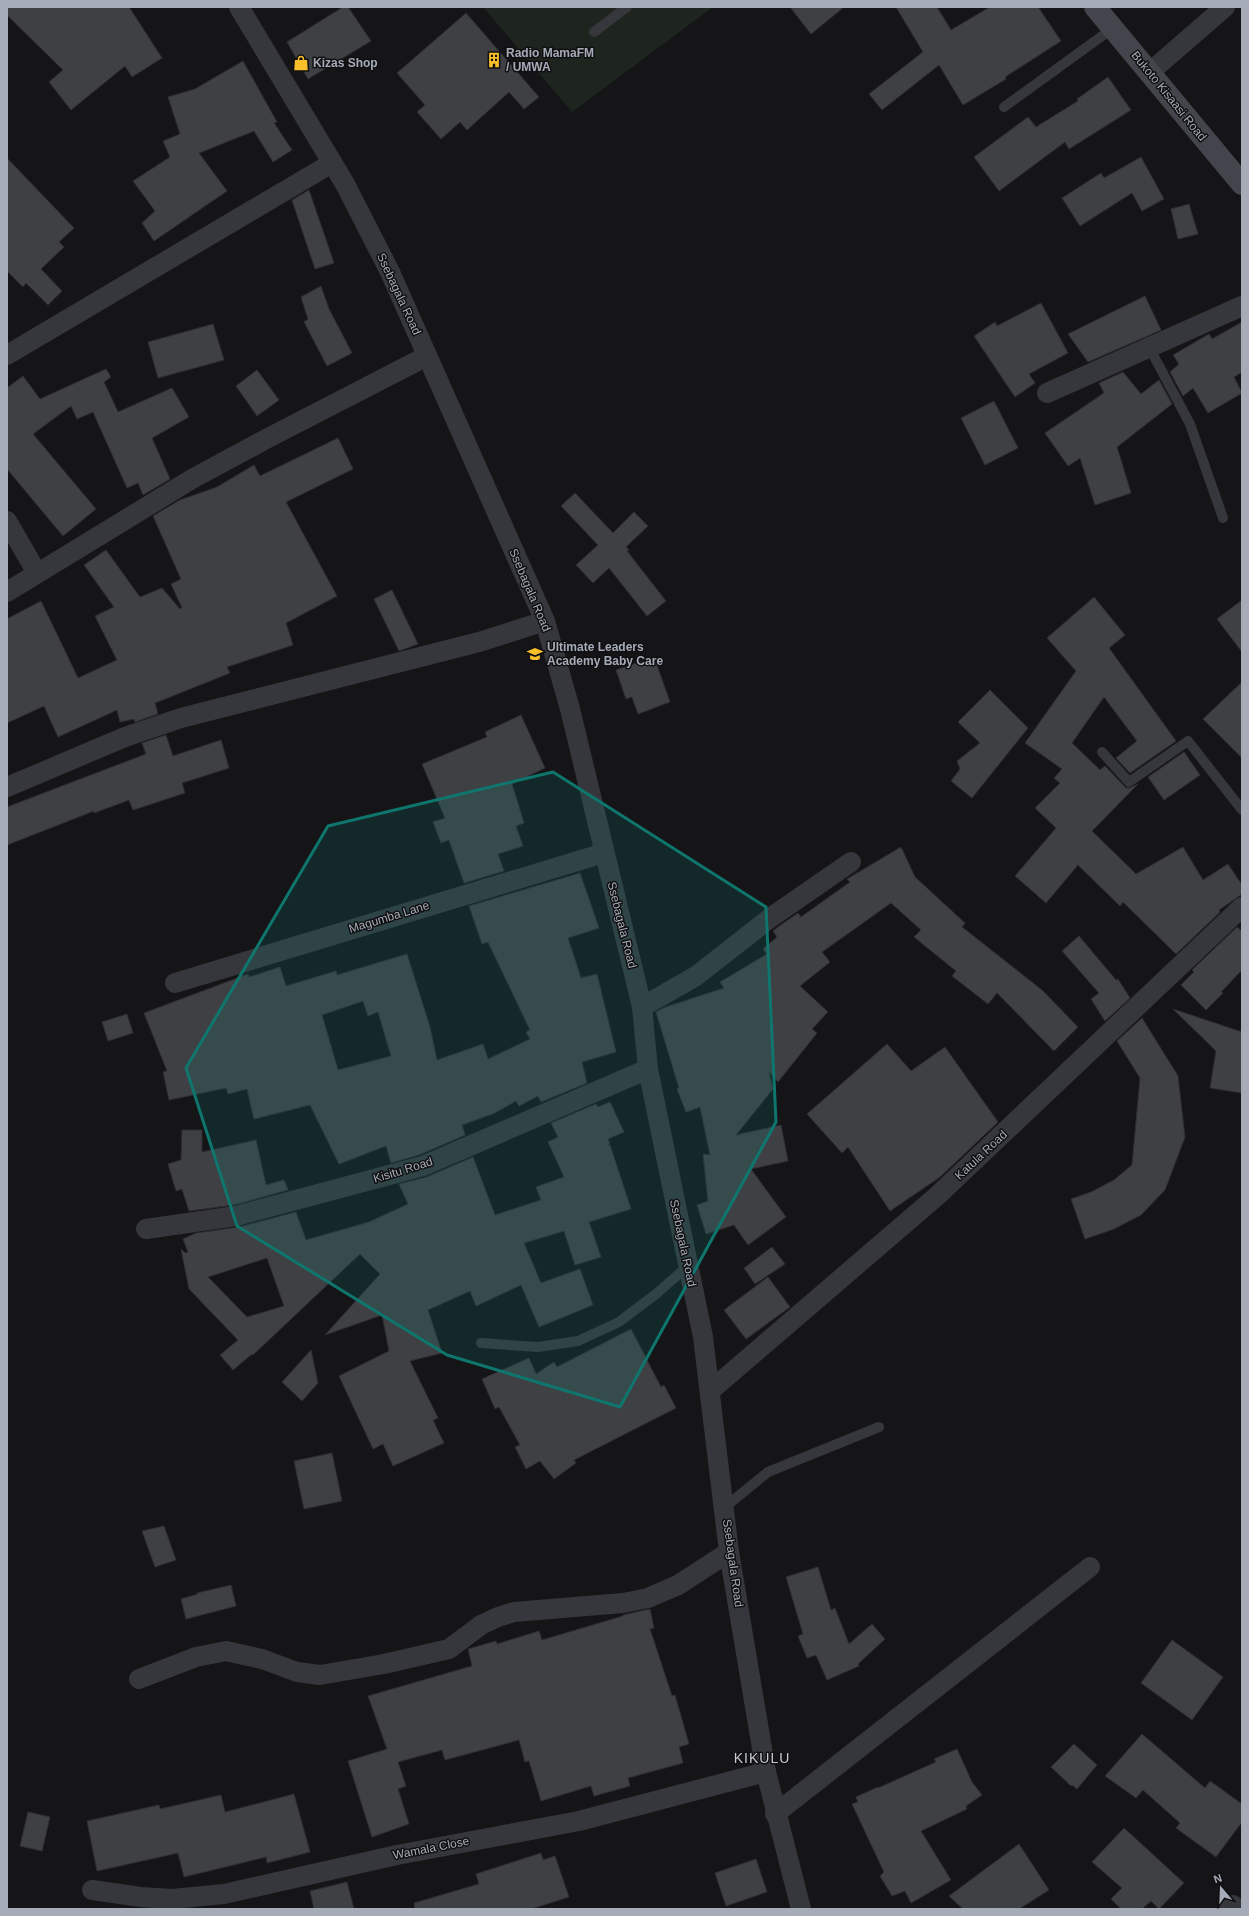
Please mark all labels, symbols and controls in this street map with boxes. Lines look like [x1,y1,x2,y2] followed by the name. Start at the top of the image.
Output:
[506,46,594,74] place label: Radio MamaFM / UMWA
[1129,48,1209,144] street label: Bukoto Kisaasi Road
[485,51,503,69] building icon: Radio MamaFM / UMWA
[292,54,310,72] shop icon: Kizas Shop
[313,56,378,70] place label: Kizas Shop
[374,251,424,337] street label: Ssebagala Road
[506,546,554,634] street label: Ssebagala Road
[547,640,663,668] place label: Ultimate Leaders Academy Baby Care
[526,645,544,663] school or university icon: Ultimate Leaders Academy Baby Care
[604,880,640,970] street label: Ssebagala Road
[347,898,431,936] street label: Magumba Lane
[952,1127,1010,1183] street label: Katula Road
[372,1154,434,1186] street label: Kisitu Road
[667,1198,699,1288] street label: Ssebagala Road
[720,1518,746,1608] street label: Ssebagala Road
[734,1750,790,1766] district label: KIKULU
[392,1834,471,1862] street label: Wamala Close
[1201,1868,1241,1908] north arrow
[1212,1872,1224,1886] text: N

